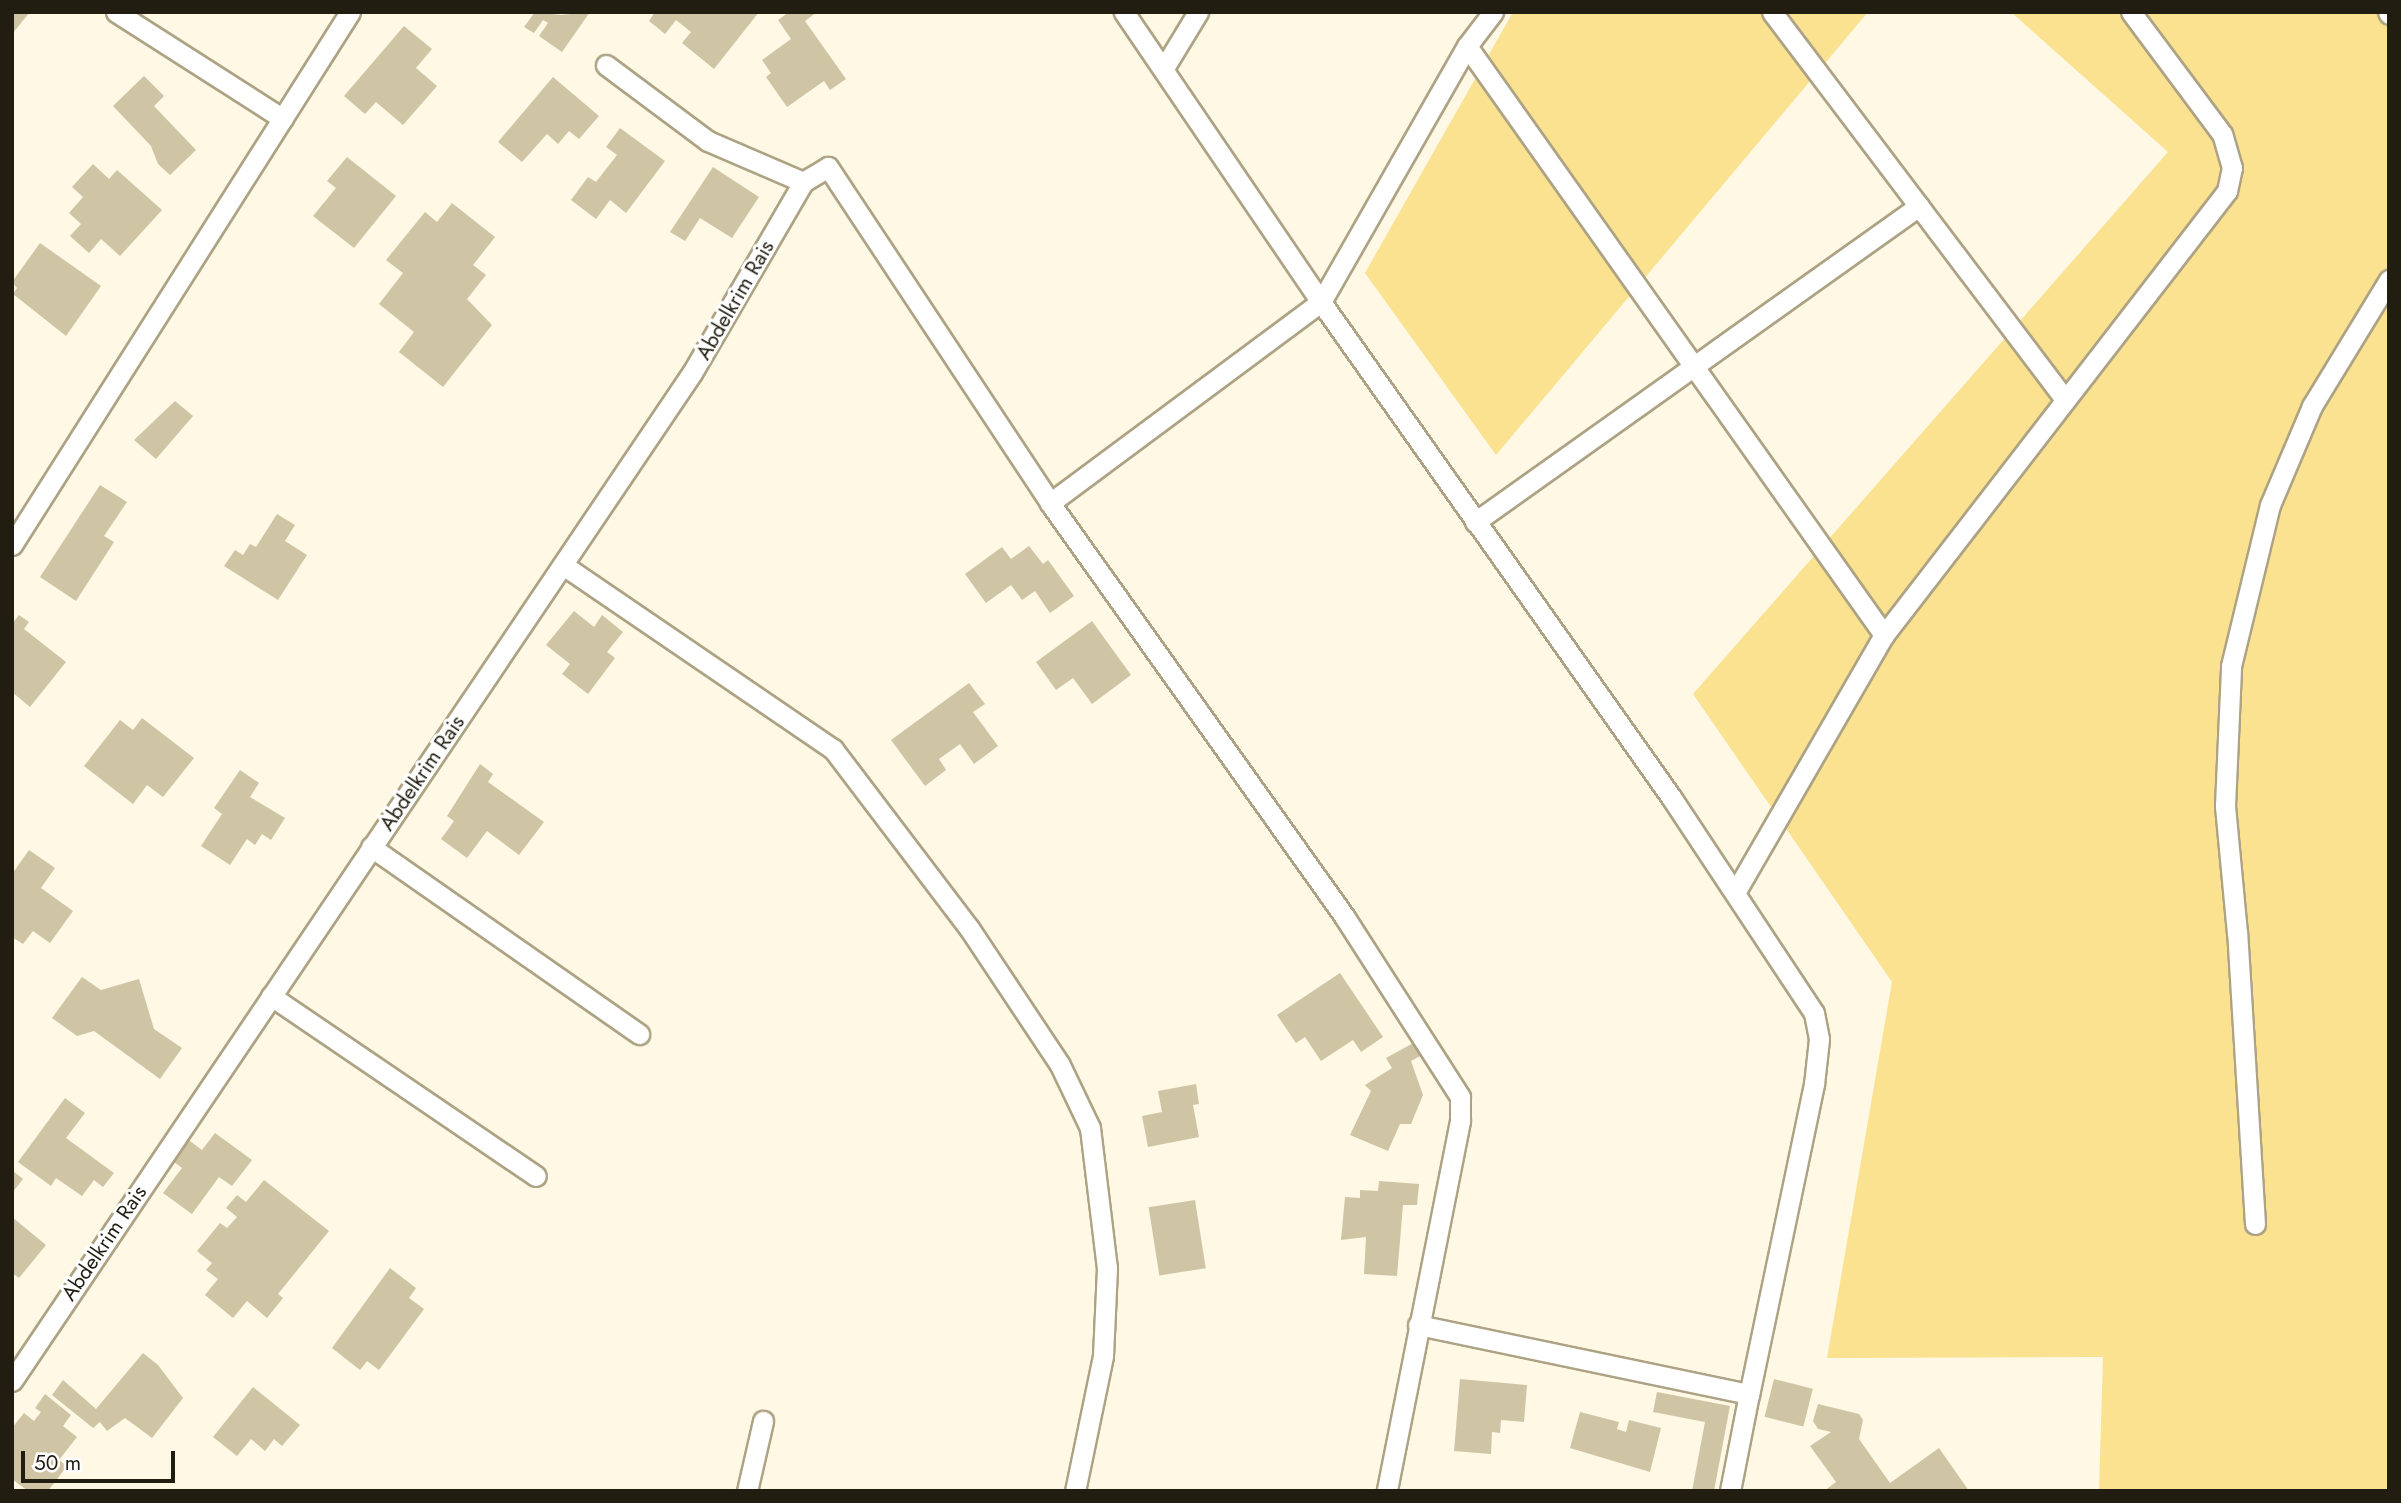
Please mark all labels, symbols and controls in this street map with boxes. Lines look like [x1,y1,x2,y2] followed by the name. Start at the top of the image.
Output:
[691,236,779,364] street label: Abdelkrim Rais
[374,710,470,836] street label: Abdelkrim Rais
[56,1180,152,1306] street label: Abdelkrim Rais
[24,1436,178,1480] scale bar
[34,1448,81,1478] text: 50 m

